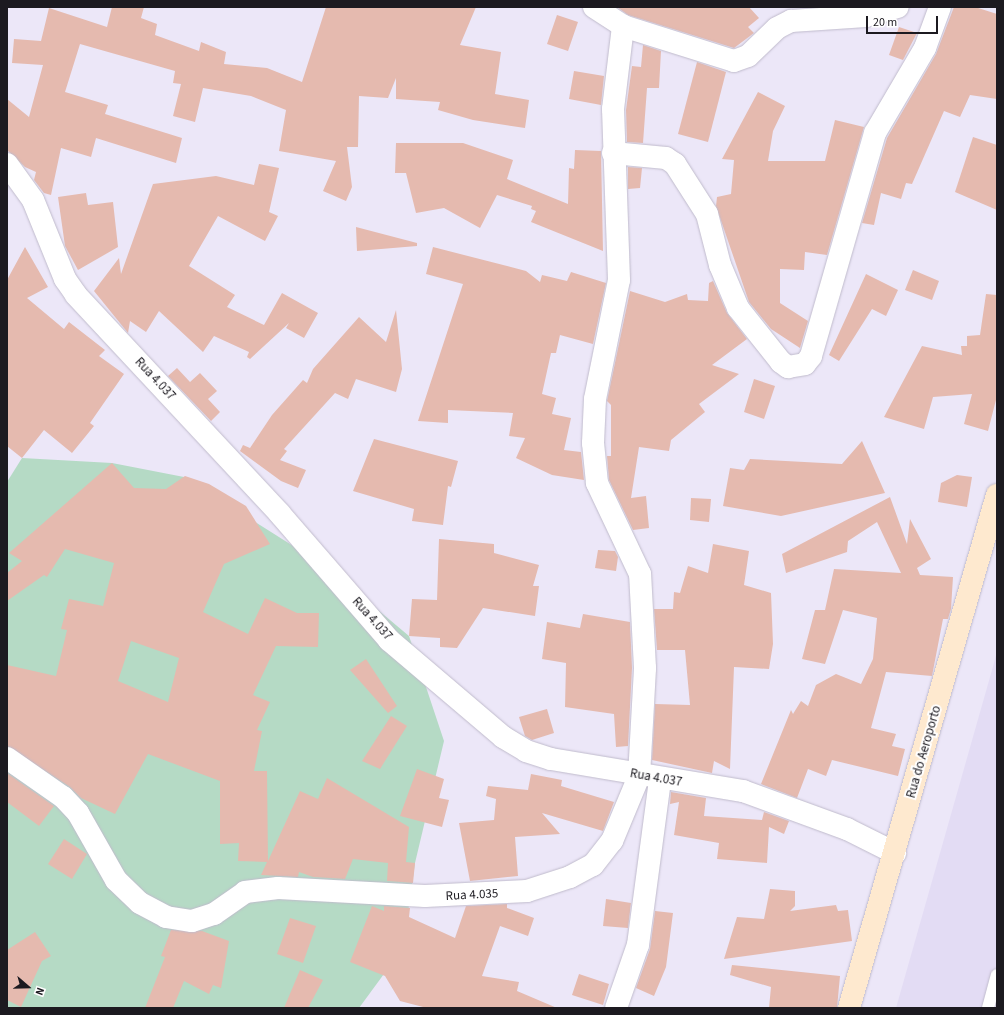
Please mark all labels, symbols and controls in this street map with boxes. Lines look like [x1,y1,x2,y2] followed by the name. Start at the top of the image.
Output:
[868,8,940,34] scale bar
[873,14,897,31] text: 20 m
[131,354,179,404] street label: Rua 4.037
[349,594,395,644] street label: Rua 4.037
[903,704,945,800] street label: Rua do Aeroporto
[629,766,683,790] street label: Rua 4.037
[445,886,499,904] street label: Rua 4.035
[8,967,48,1007] north arrow
[31,985,48,997] text: N

